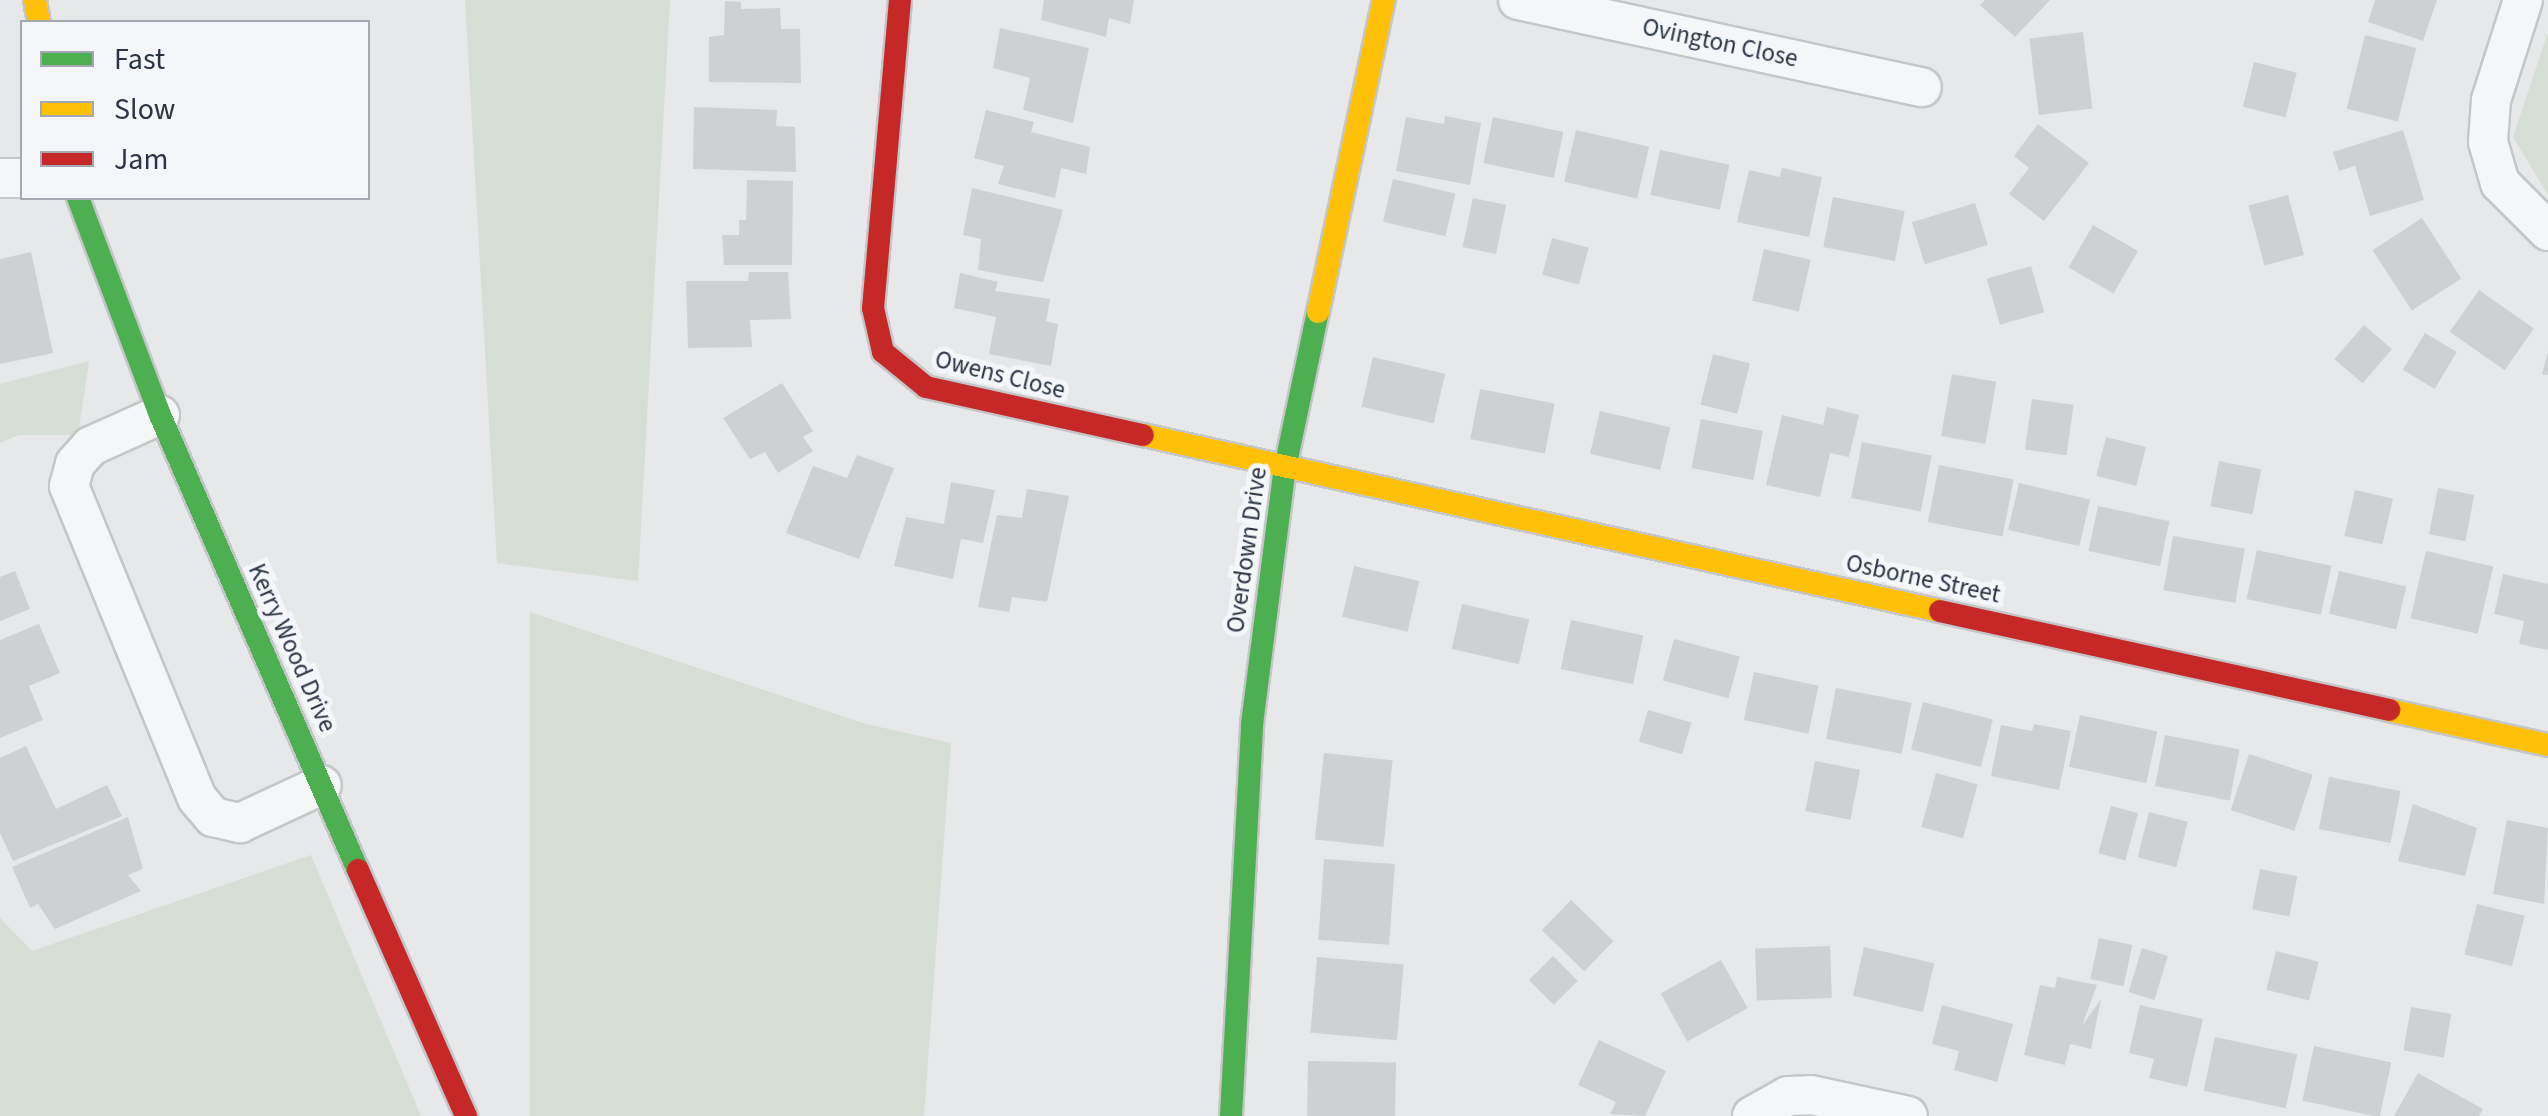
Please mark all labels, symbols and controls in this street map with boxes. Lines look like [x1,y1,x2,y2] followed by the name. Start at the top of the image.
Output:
[1640,12,1800,74] street label: Ovington Close
[20,20,370,200] legend
[114,38,165,81] text: Fast
[114,88,175,131] text: Slow
[114,138,168,181] text: Jam
[932,344,1068,406] street label: Owens Close
[1221,465,1273,635] street label: Overdown Drive
[1843,548,2003,610] street label: Osborne Street
[241,559,343,737] street label: Kerry Wood Drive

